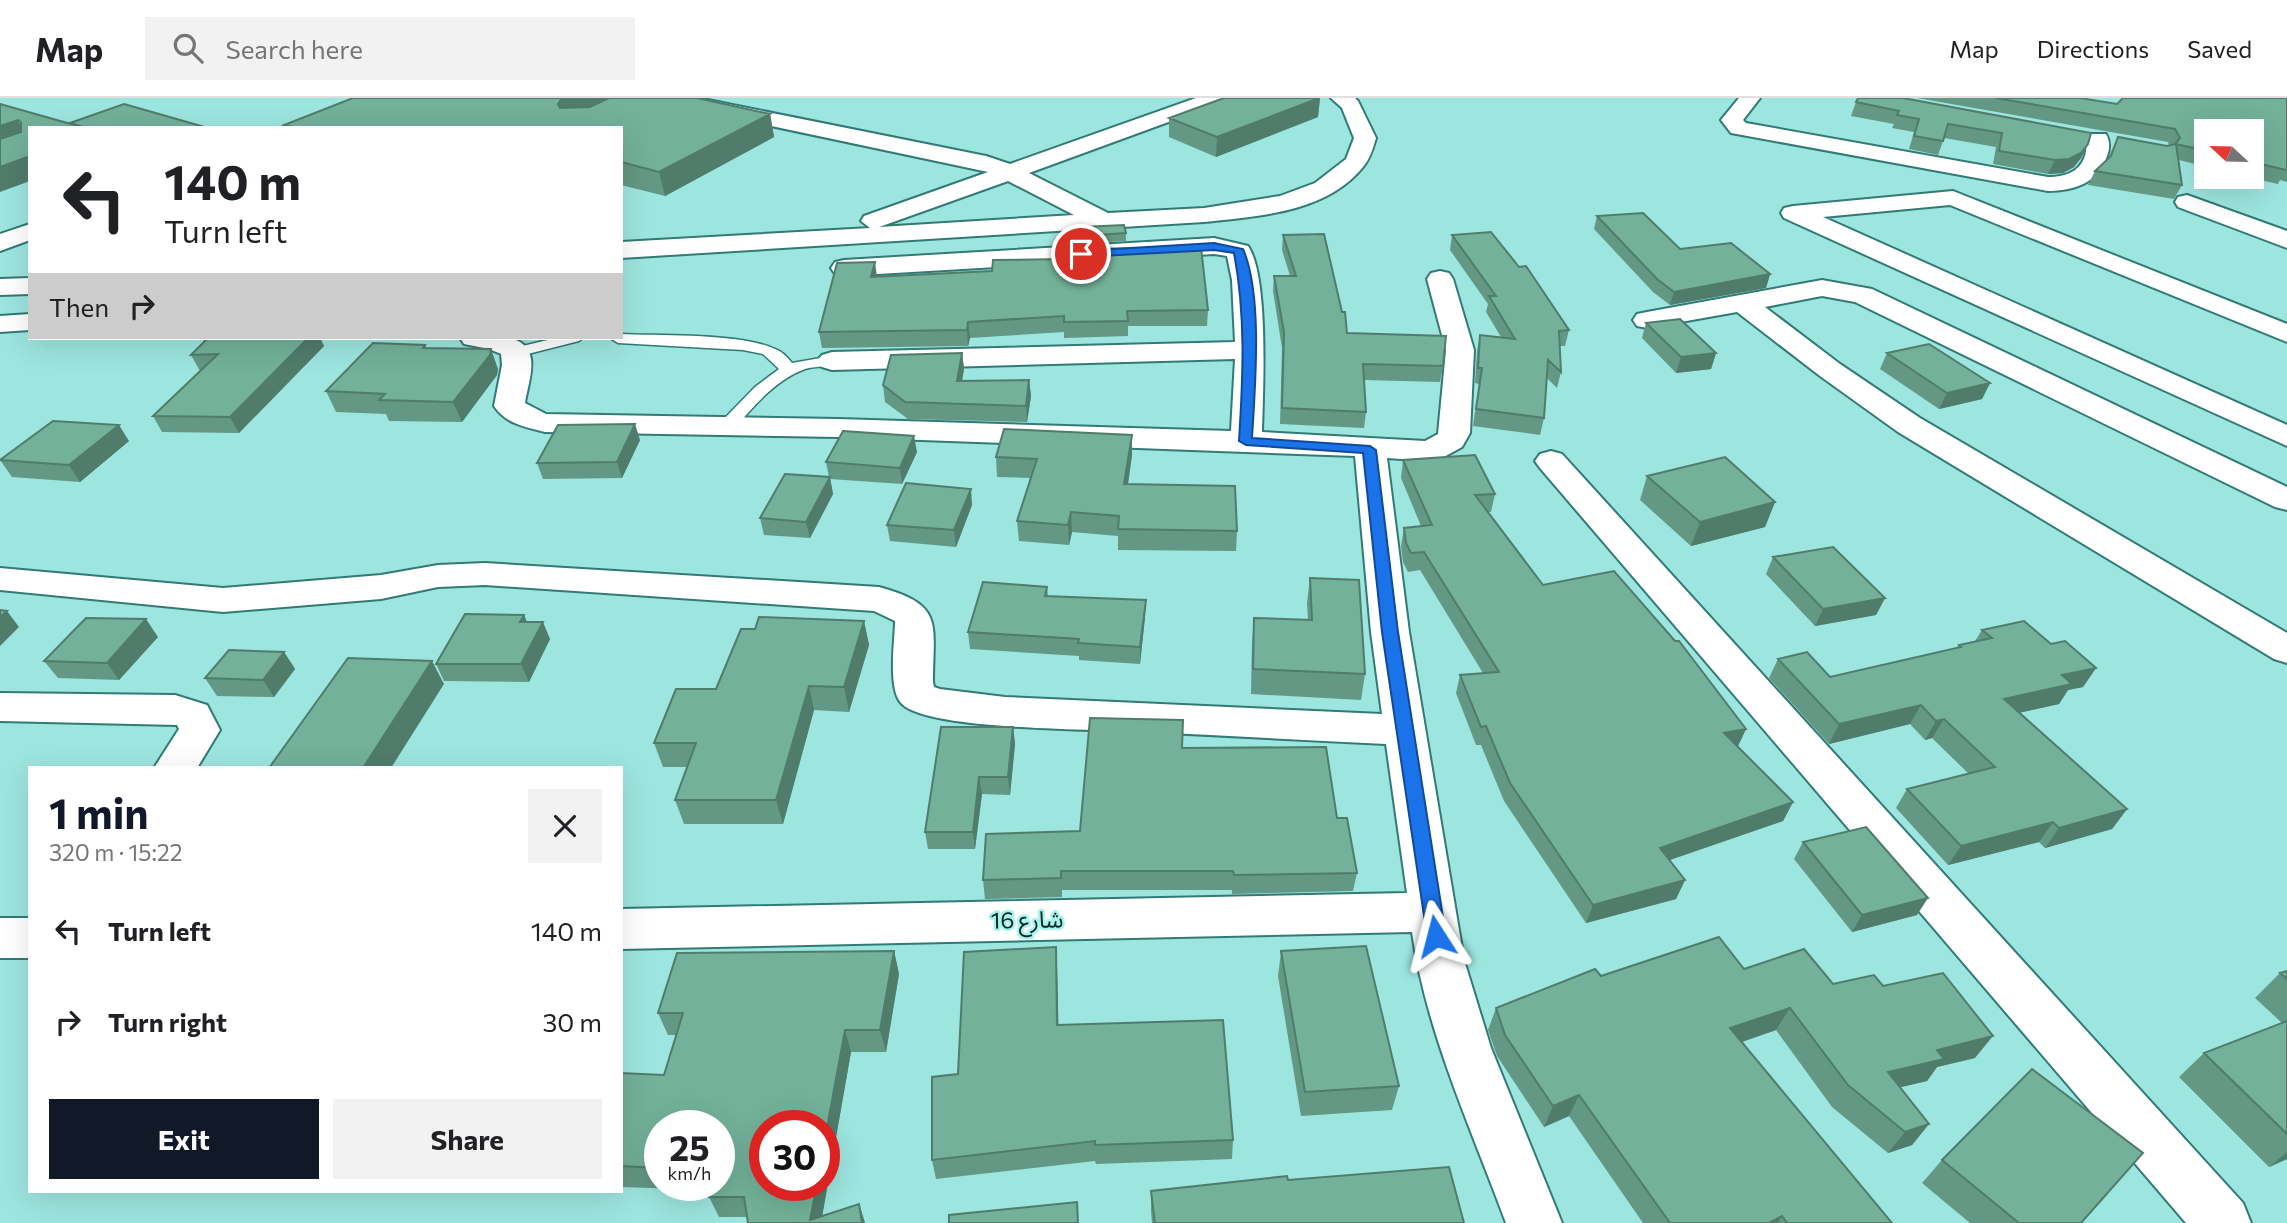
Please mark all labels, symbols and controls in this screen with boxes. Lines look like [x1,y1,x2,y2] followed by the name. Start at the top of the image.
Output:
[145,17,635,80] search box
[35,28,103,69] text: Map
[169,29,207,67] icon: search
[225,33,363,64] text: Search here
[1949,34,1999,63] text: Map
[2037,34,2149,63] text: Directions
[2187,34,2252,63] text: Saved
[2194,119,2264,189] north arrow
[2194,119,2264,189] map controls
[164,150,301,210] text: 140 m
[49,154,140,245] icon: left
[164,210,288,250] text: Turn left
[1051,224,1111,284] pin
[1062,235,1100,273] icon: arrive
[123,287,161,325] icon: right
[49,291,109,322] text: Then
[49,786,149,838] text: 1 min
[528,789,602,863] button: close
[49,838,182,866] text: 320 m · 15:22
[1399,899,1473,973] position arrow
[990,904,1064,938] street label: شارع 16
[49,912,87,950] icon: left
[108,915,211,946] text: Turn left
[531,915,602,946] text: 140 m
[49,1003,87,1041] icon: right
[108,1006,227,1037] text: Turn right
[543,1006,602,1037] text: 30 m
[49,1099,319,1179] button: Exit
[333,1099,602,1179] button: Share
[749,1110,840,1201] speed limit sign: 30
[669,1125,710,1168] text: 25
[668,1162,711,1184] text: km/h

